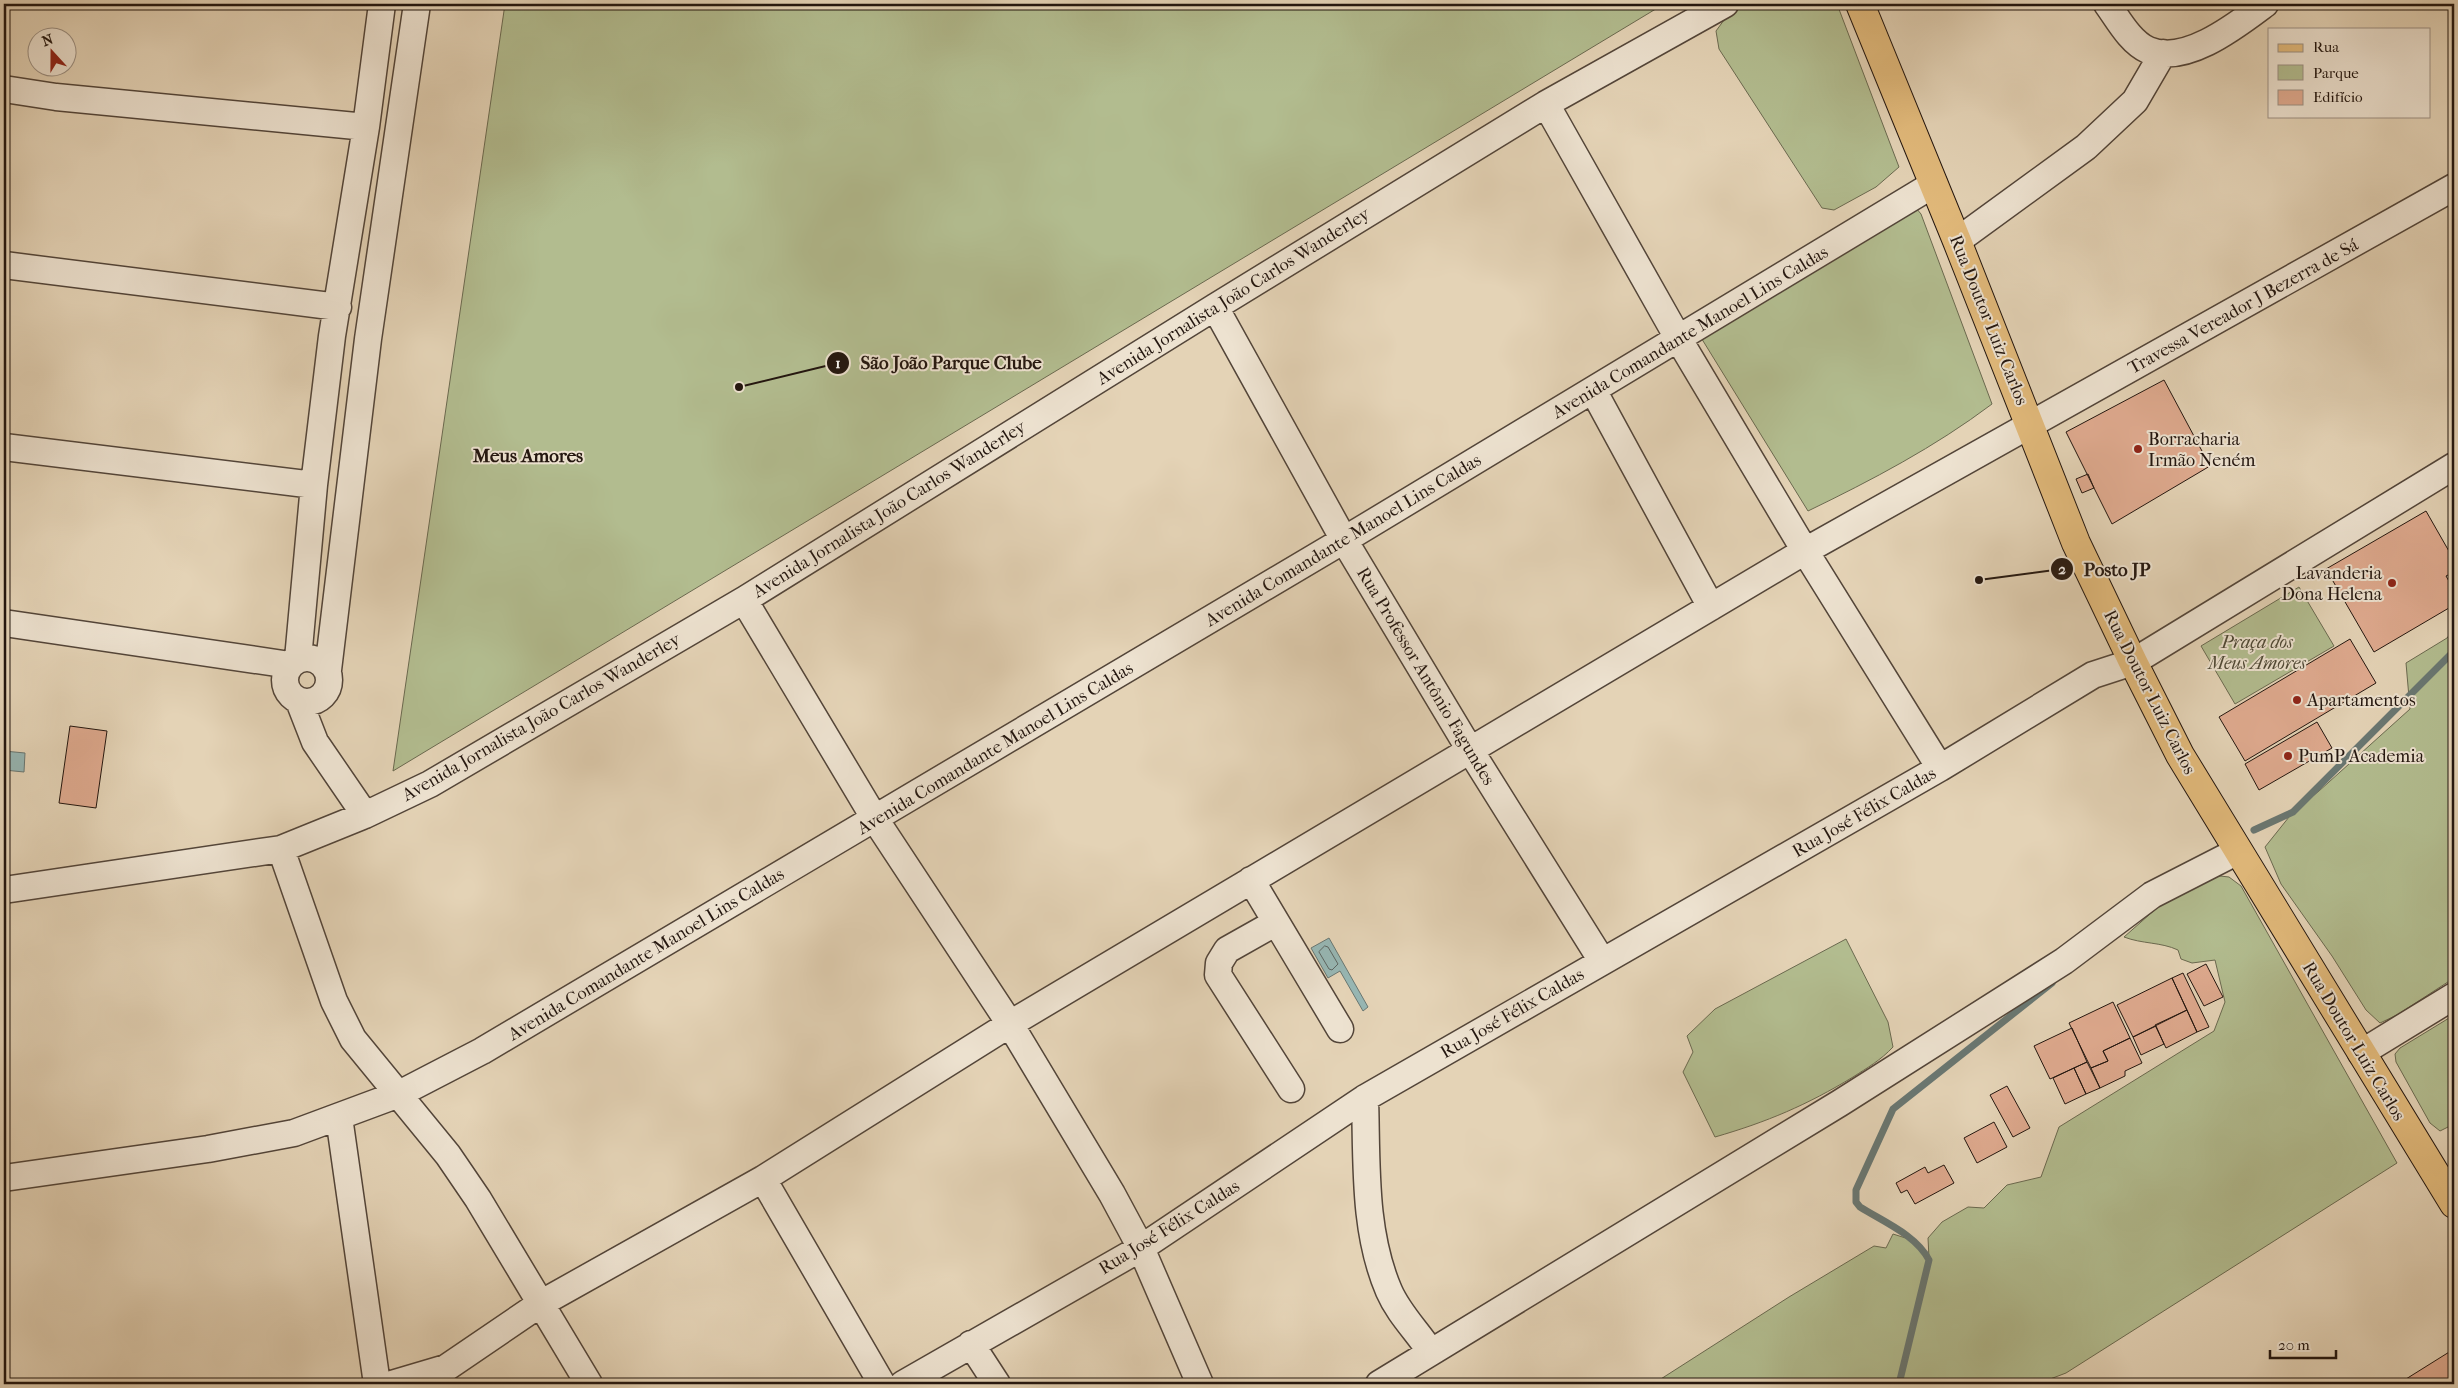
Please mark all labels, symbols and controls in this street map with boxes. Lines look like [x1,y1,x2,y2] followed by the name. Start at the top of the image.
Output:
[28,28,78,78] north arrow
[2268,28,2430,118] legend
[40,30,56,50] text: N
[2313,38,2340,56] text: Rua
[2313,64,2359,82] text: Parque
[2313,88,2363,106] text: Edifício
[1092,203,1375,390] street label: Avenida Jornalista João Carlos Wanderley
[1945,232,2032,409] street label: Rua Doutor Luiz Carlos
[2124,234,2363,379] street label: Travessa Vereador J Bezerra de Sá
[1548,241,1832,424] street label: Avenida Comandante Manoel Lins Caldas
[826,346,1052,380] callout: São João Parque Clube
[860,352,1042,374] text: São João Parque Clube
[835,354,841,372] text: 1
[748,416,1031,603] street label: Avenida Jornalista João Carlos Wanderley
[2148,429,2255,471] place label: Borracharia Irmão Neném
[2132,443,2144,455] marker: Borracharia Irmão Neném
[472,445,583,467] district label: Meus Amores
[1201,449,1485,632] street label: Avenida Comandante Manoel Lins Caldas
[2049,552,2161,586] callout: Posto JP
[2084,559,2151,581] text: Posto JP
[2058,560,2066,578] text: 2
[1352,563,1499,789] street label: Rua Professor Antônio Fagundes
[2281,563,2383,605] place label: Lavanderia Dona Helena
[2386,577,2398,589] marker: Lavanderia Dona Helena
[2099,607,2200,778] street label: Rua Doutor Luiz Carlos
[398,628,685,806] street label: Avenida Jornalista João Carlos Wanderley
[2206,632,2306,674] park label: Praça dos Meus Amores
[853,657,1137,840] street label: Avenida Comandante Manoel Lins Caldas
[2306,690,2416,711] place label: Apartamentos
[2291,694,2303,706] marker: Apartamentos
[2298,746,2425,767] place label: PumP Academia
[2282,750,2294,762] marker: PumP Academia
[1789,763,1940,862] street label: Rua José Félix Caldas
[504,863,788,1046] street label: Avenida Comandante Manoel Lins Caldas
[2298,958,2410,1125] street label: Rua Doutor Luiz Carlos
[1437,964,1588,1063] street label: Rua José Félix Caldas
[1095,1175,1244,1279] street label: Rua José Félix Caldas
[2270,1328,2337,1360] scale bar
[2278,1336,2310,1354] text: 20 m

